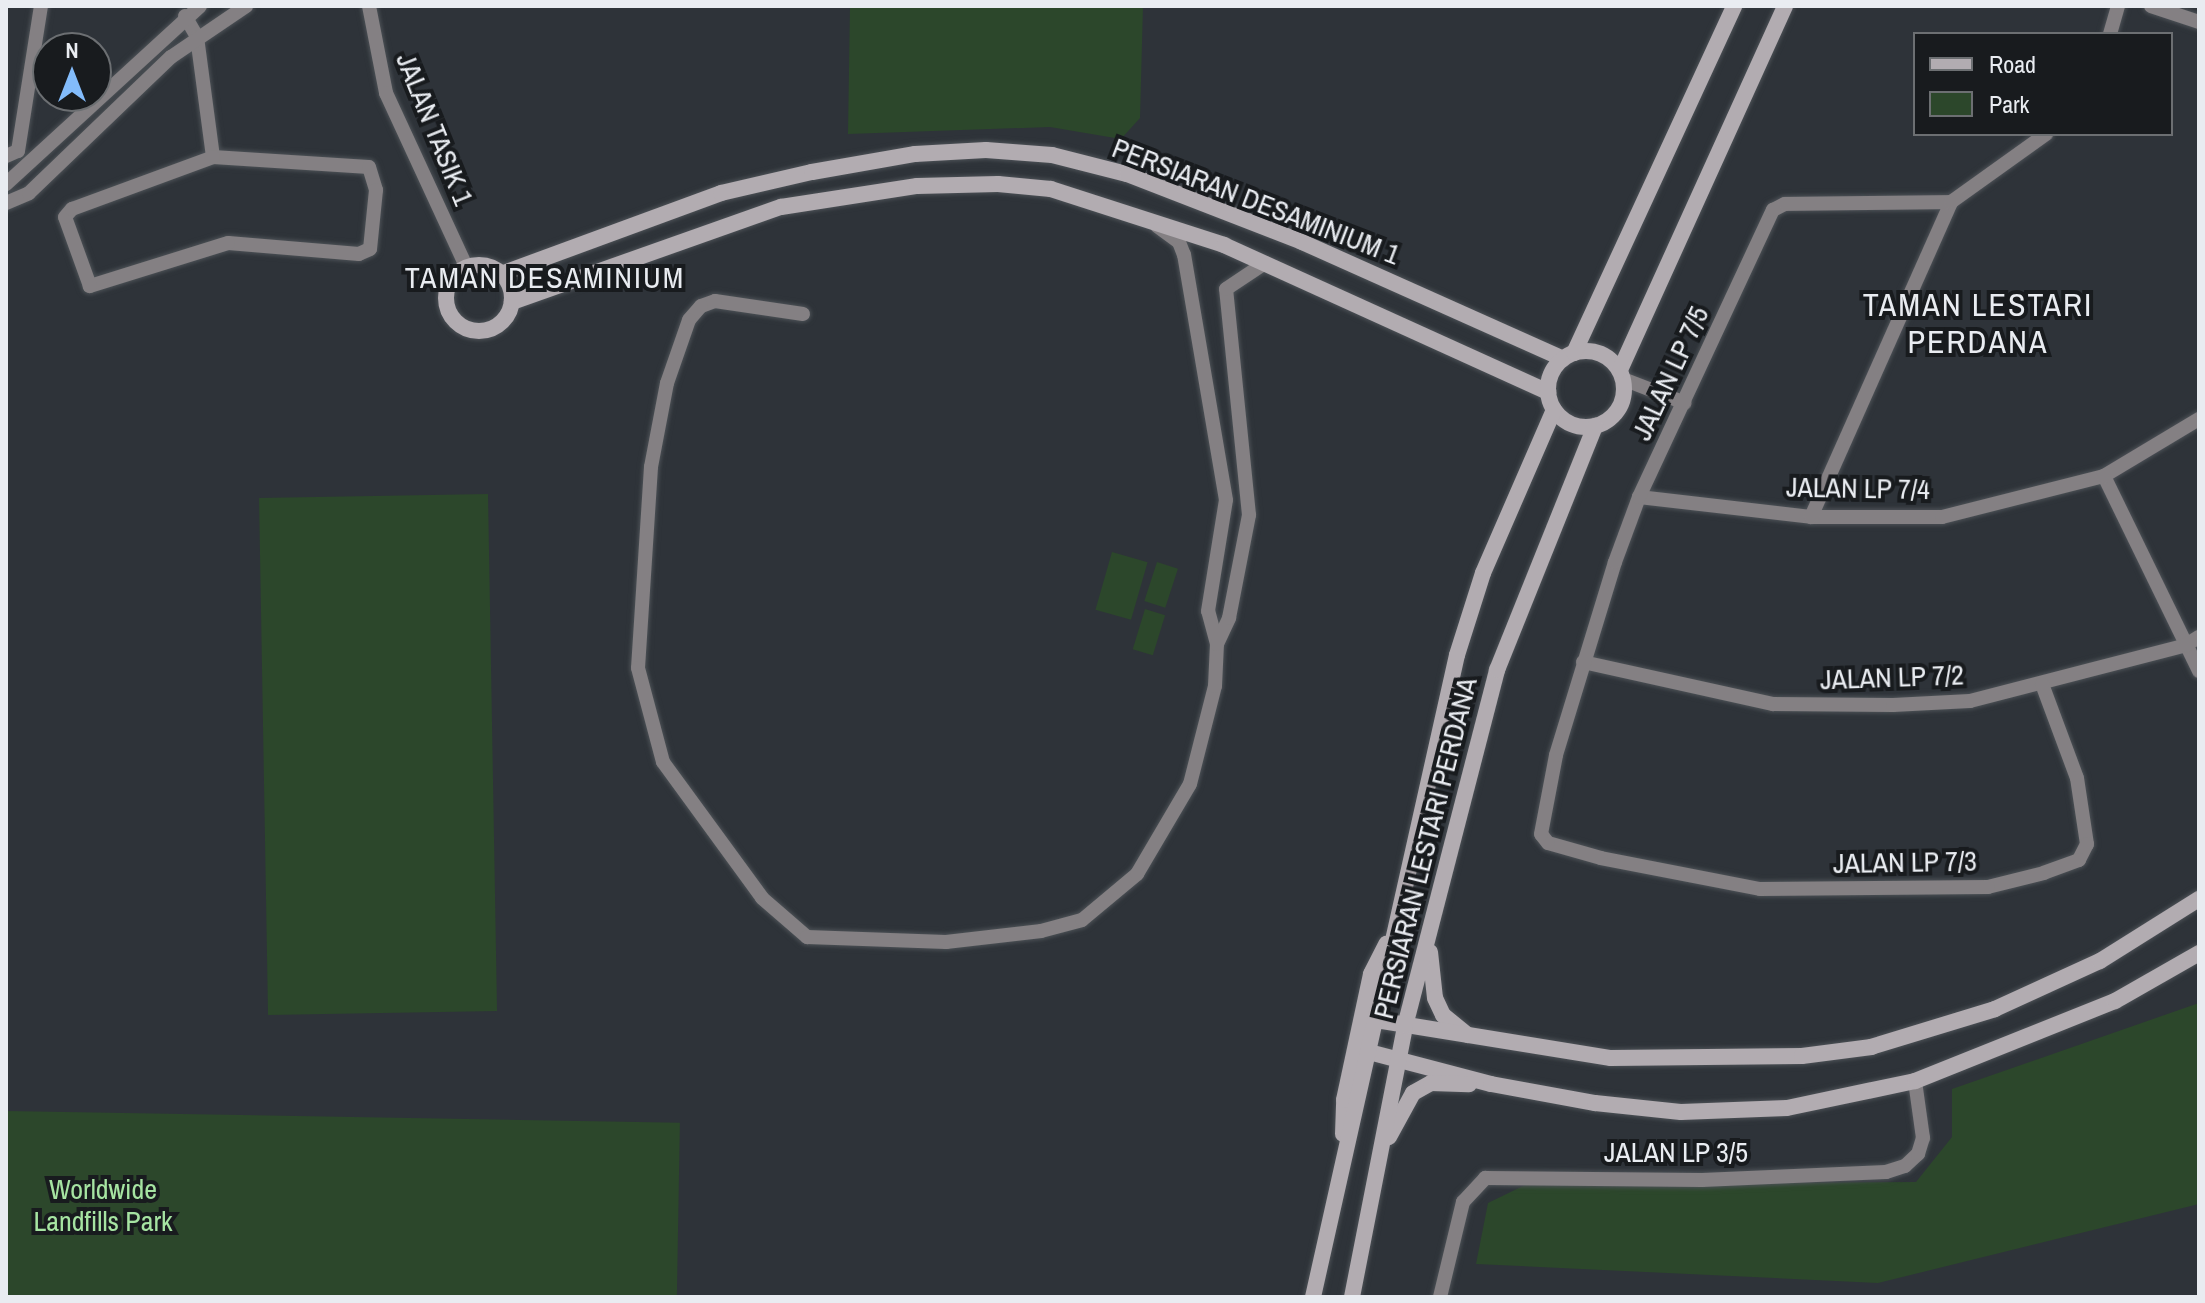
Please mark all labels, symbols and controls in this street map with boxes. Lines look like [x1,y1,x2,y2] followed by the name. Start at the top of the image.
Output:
[32,32,112,112] north arrow
[1913,32,2173,136] legend
[65,35,79,65] text: N
[389,48,481,210] street label: JALAN TASIK 1
[1989,48,2036,80] text: Road
[1989,88,2029,120] text: Park
[1108,131,1404,271] street label: PERSIARAN DESAMINIUM 1
[405,259,685,295] district label: TAMAN DESAMINIUM
[1863,287,2093,362] district label: TAMAN LESTARI PERDANA
[1624,301,1716,445] street label: JALAN LP 7/5
[1786,470,1930,506] street label: JALAN LP 7/4
[1819,658,1965,696] street label: JALAN LP 7/2
[1366,674,1484,1022] street label: PERSIARAN LESTARI PERDANA
[1833,844,1977,880] street label: JALAN LP 7/3
[1604,1135,1748,1169] street label: JALAN LP 3/5
[33,1172,173,1238] park label: Worldwide Landfills Park

